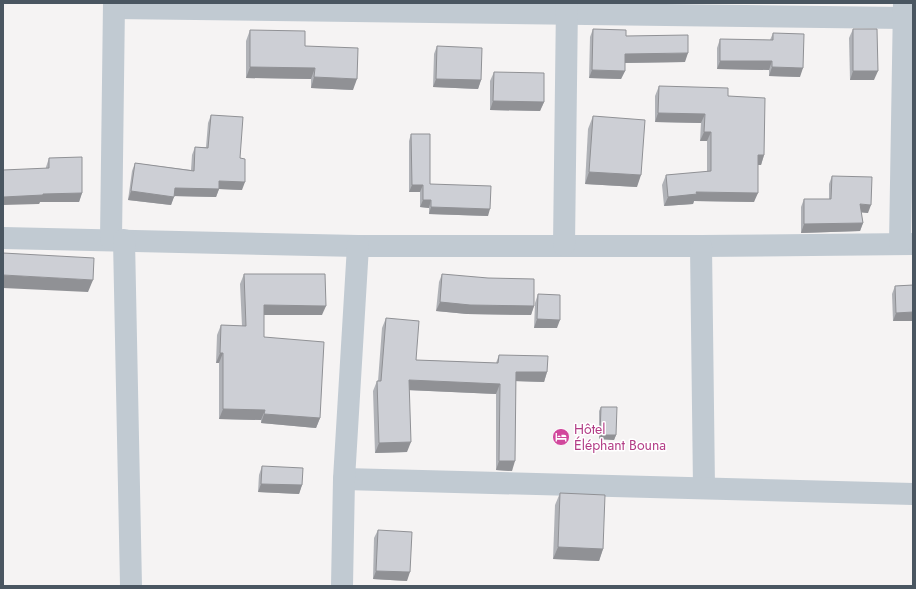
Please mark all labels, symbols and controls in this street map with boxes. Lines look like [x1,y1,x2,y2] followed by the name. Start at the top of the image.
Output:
[574,419,666,455] place label: Hôtel Éléphant Bouna
[551,427,571,447] hotel icon: Hôtel Éléphant Bouna

